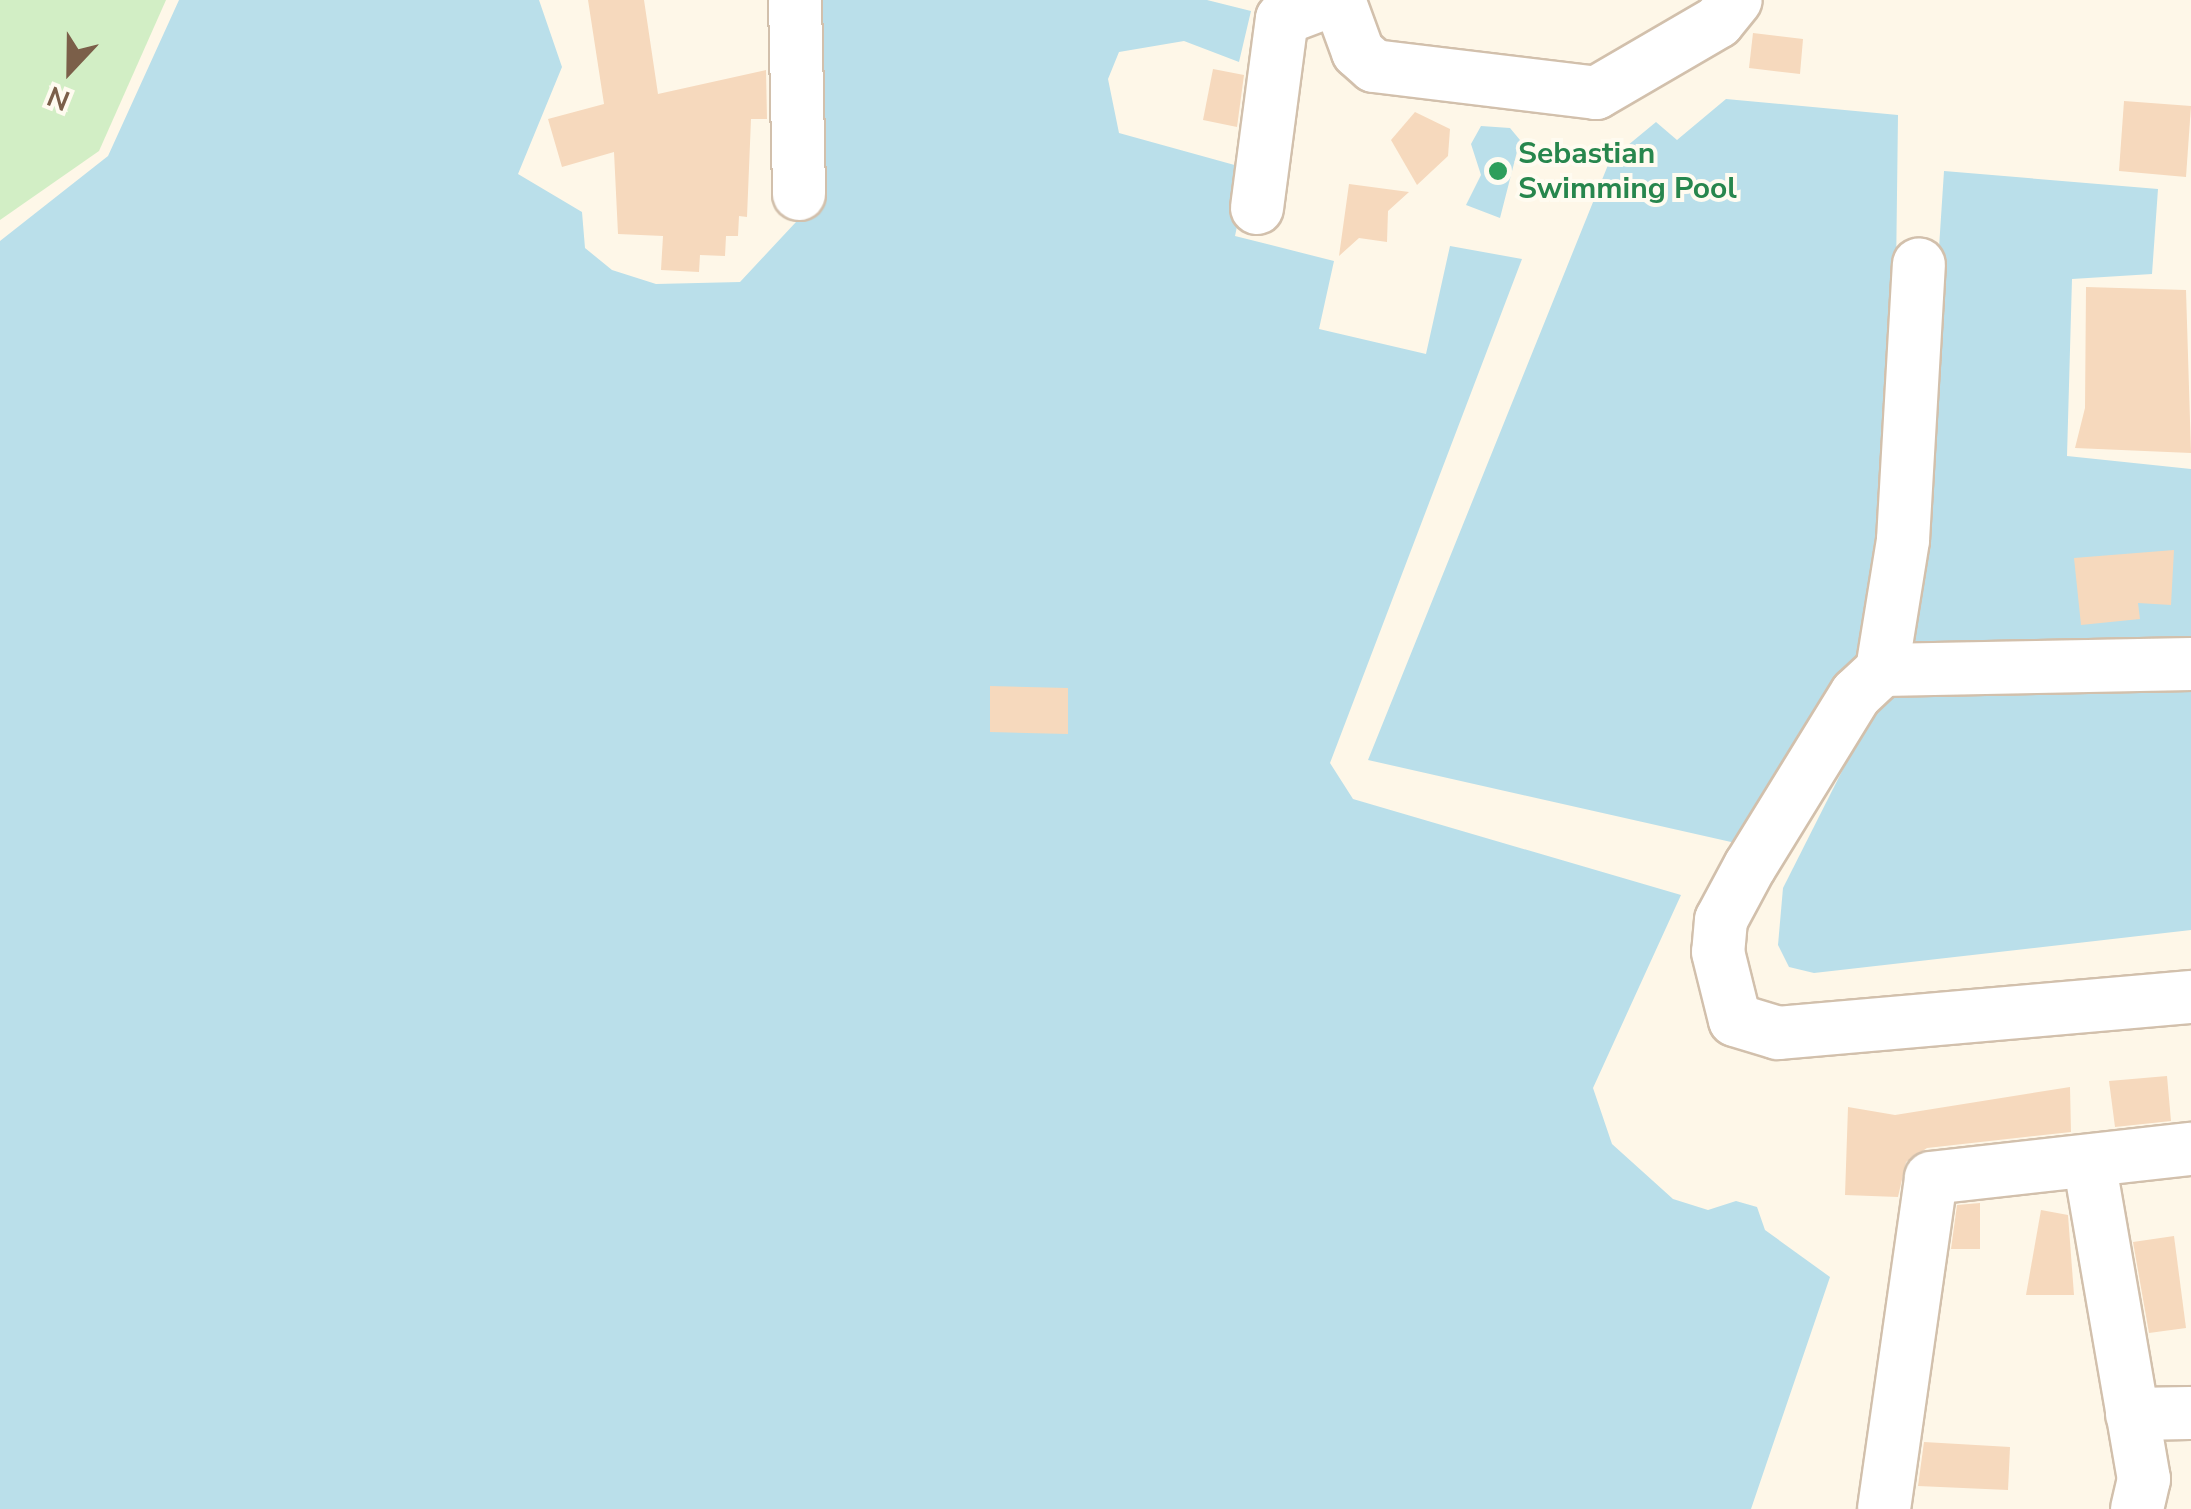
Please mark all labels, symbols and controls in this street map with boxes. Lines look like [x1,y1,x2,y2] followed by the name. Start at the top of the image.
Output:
[20,20,120,120] north arrow
[42,76,76,119] text: N
[1518,136,1737,206] place label: Sebastian Swimming Pool
[1487,160,1509,182] marker: Sebastian Swimming Pool

